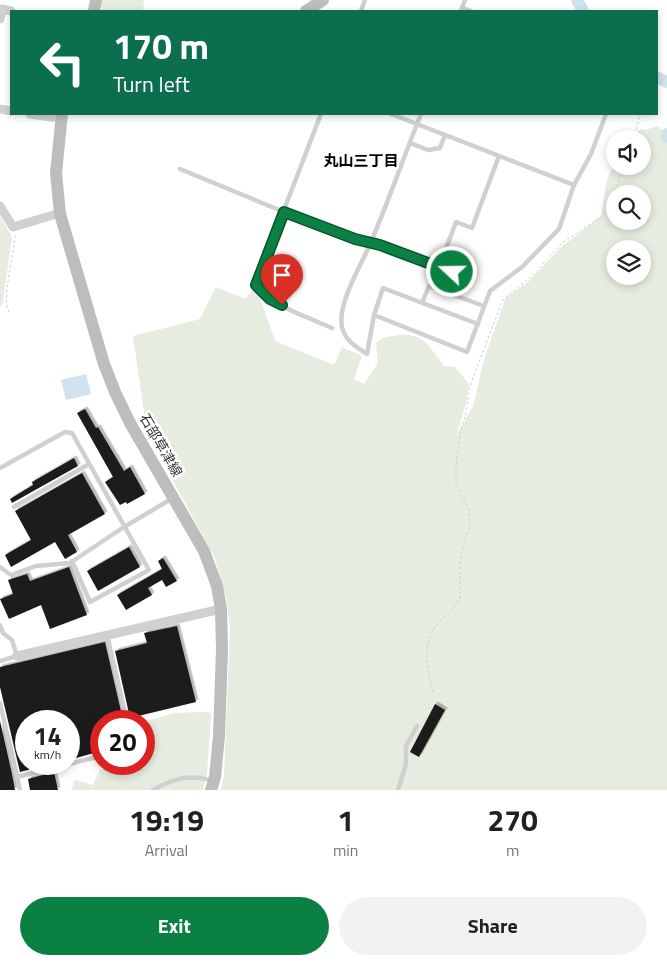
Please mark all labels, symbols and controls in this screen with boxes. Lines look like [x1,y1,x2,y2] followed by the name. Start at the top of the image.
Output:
[113,19,209,73] text: 170 m
[30,30,95,95] icon: left
[113,67,190,101] text: Turn left
[606,130,651,285] map controls
[606,130,651,175] button: sound
[323,149,399,172] district label: 丸山三丁目
[606,185,651,230] button: search
[606,240,651,285] button: layers
[425,245,477,297] position arrow
[261,254,303,305] pin
[268,261,296,289] icon: arrive
[135,409,188,480] street label: 石部草津線
[90,710,155,775] speed limit sign: 20
[33,717,62,755] text: 14
[34,745,61,764] text: km/h
[129,797,204,843] text: 19:19
[337,797,354,843] text: 1
[488,797,538,843] text: 270
[145,838,188,862] text: Arrival
[333,838,358,862] text: min
[506,838,519,862] text: m
[20,897,329,955] button: Exit
[339,897,647,955] button: Share

